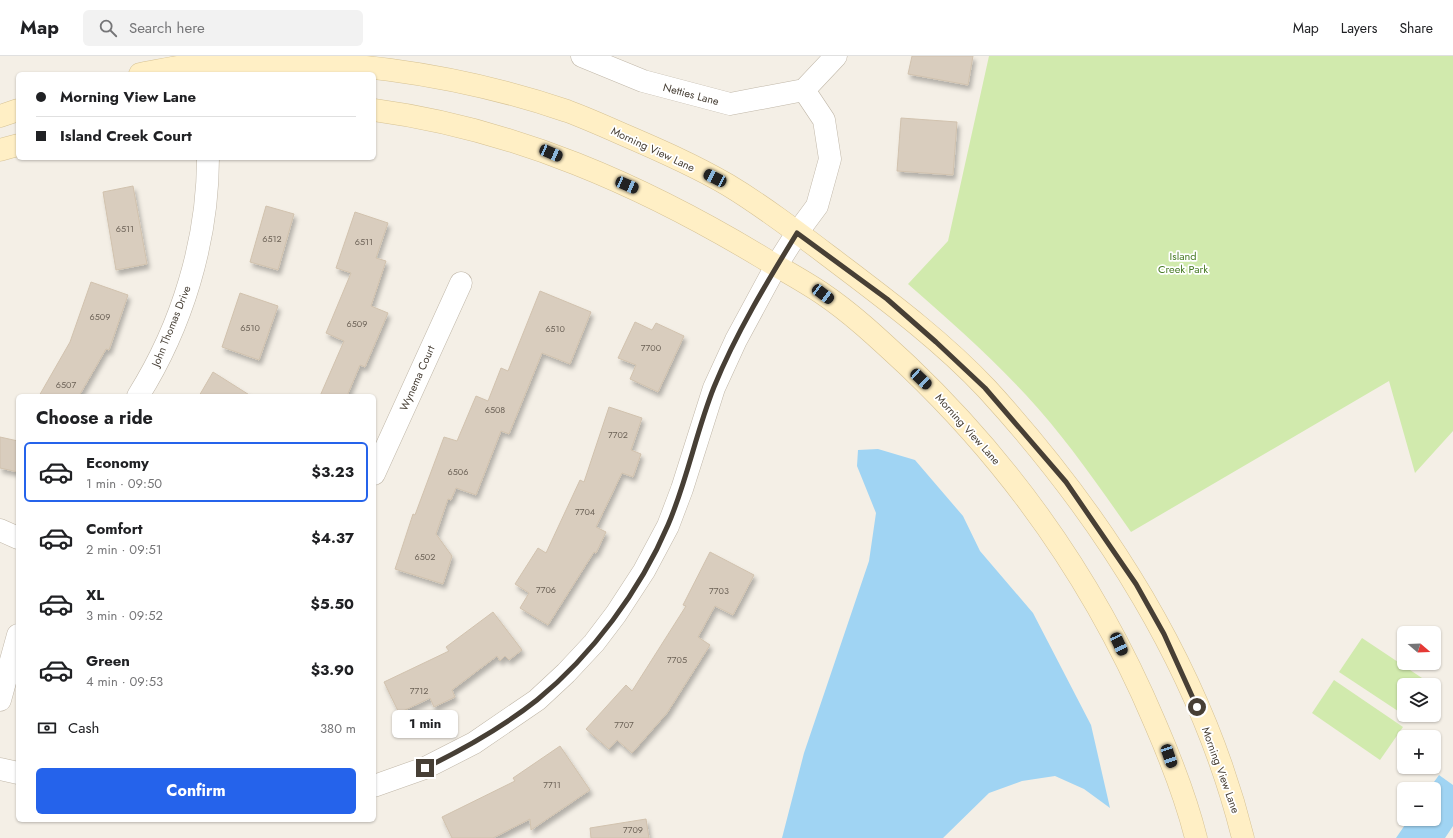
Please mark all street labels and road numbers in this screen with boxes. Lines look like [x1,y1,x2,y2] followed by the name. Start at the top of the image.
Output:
[661,79,721,109] street label: Netties Lane
[608,123,698,176] street label: Morning View Lane
[147,283,195,371] street label: John Thomas Drive
[395,342,439,413] street label: Wynema Court
[932,390,1005,468] street label: Morning View Lane
[1198,725,1244,816] street label: Morning View Lane

